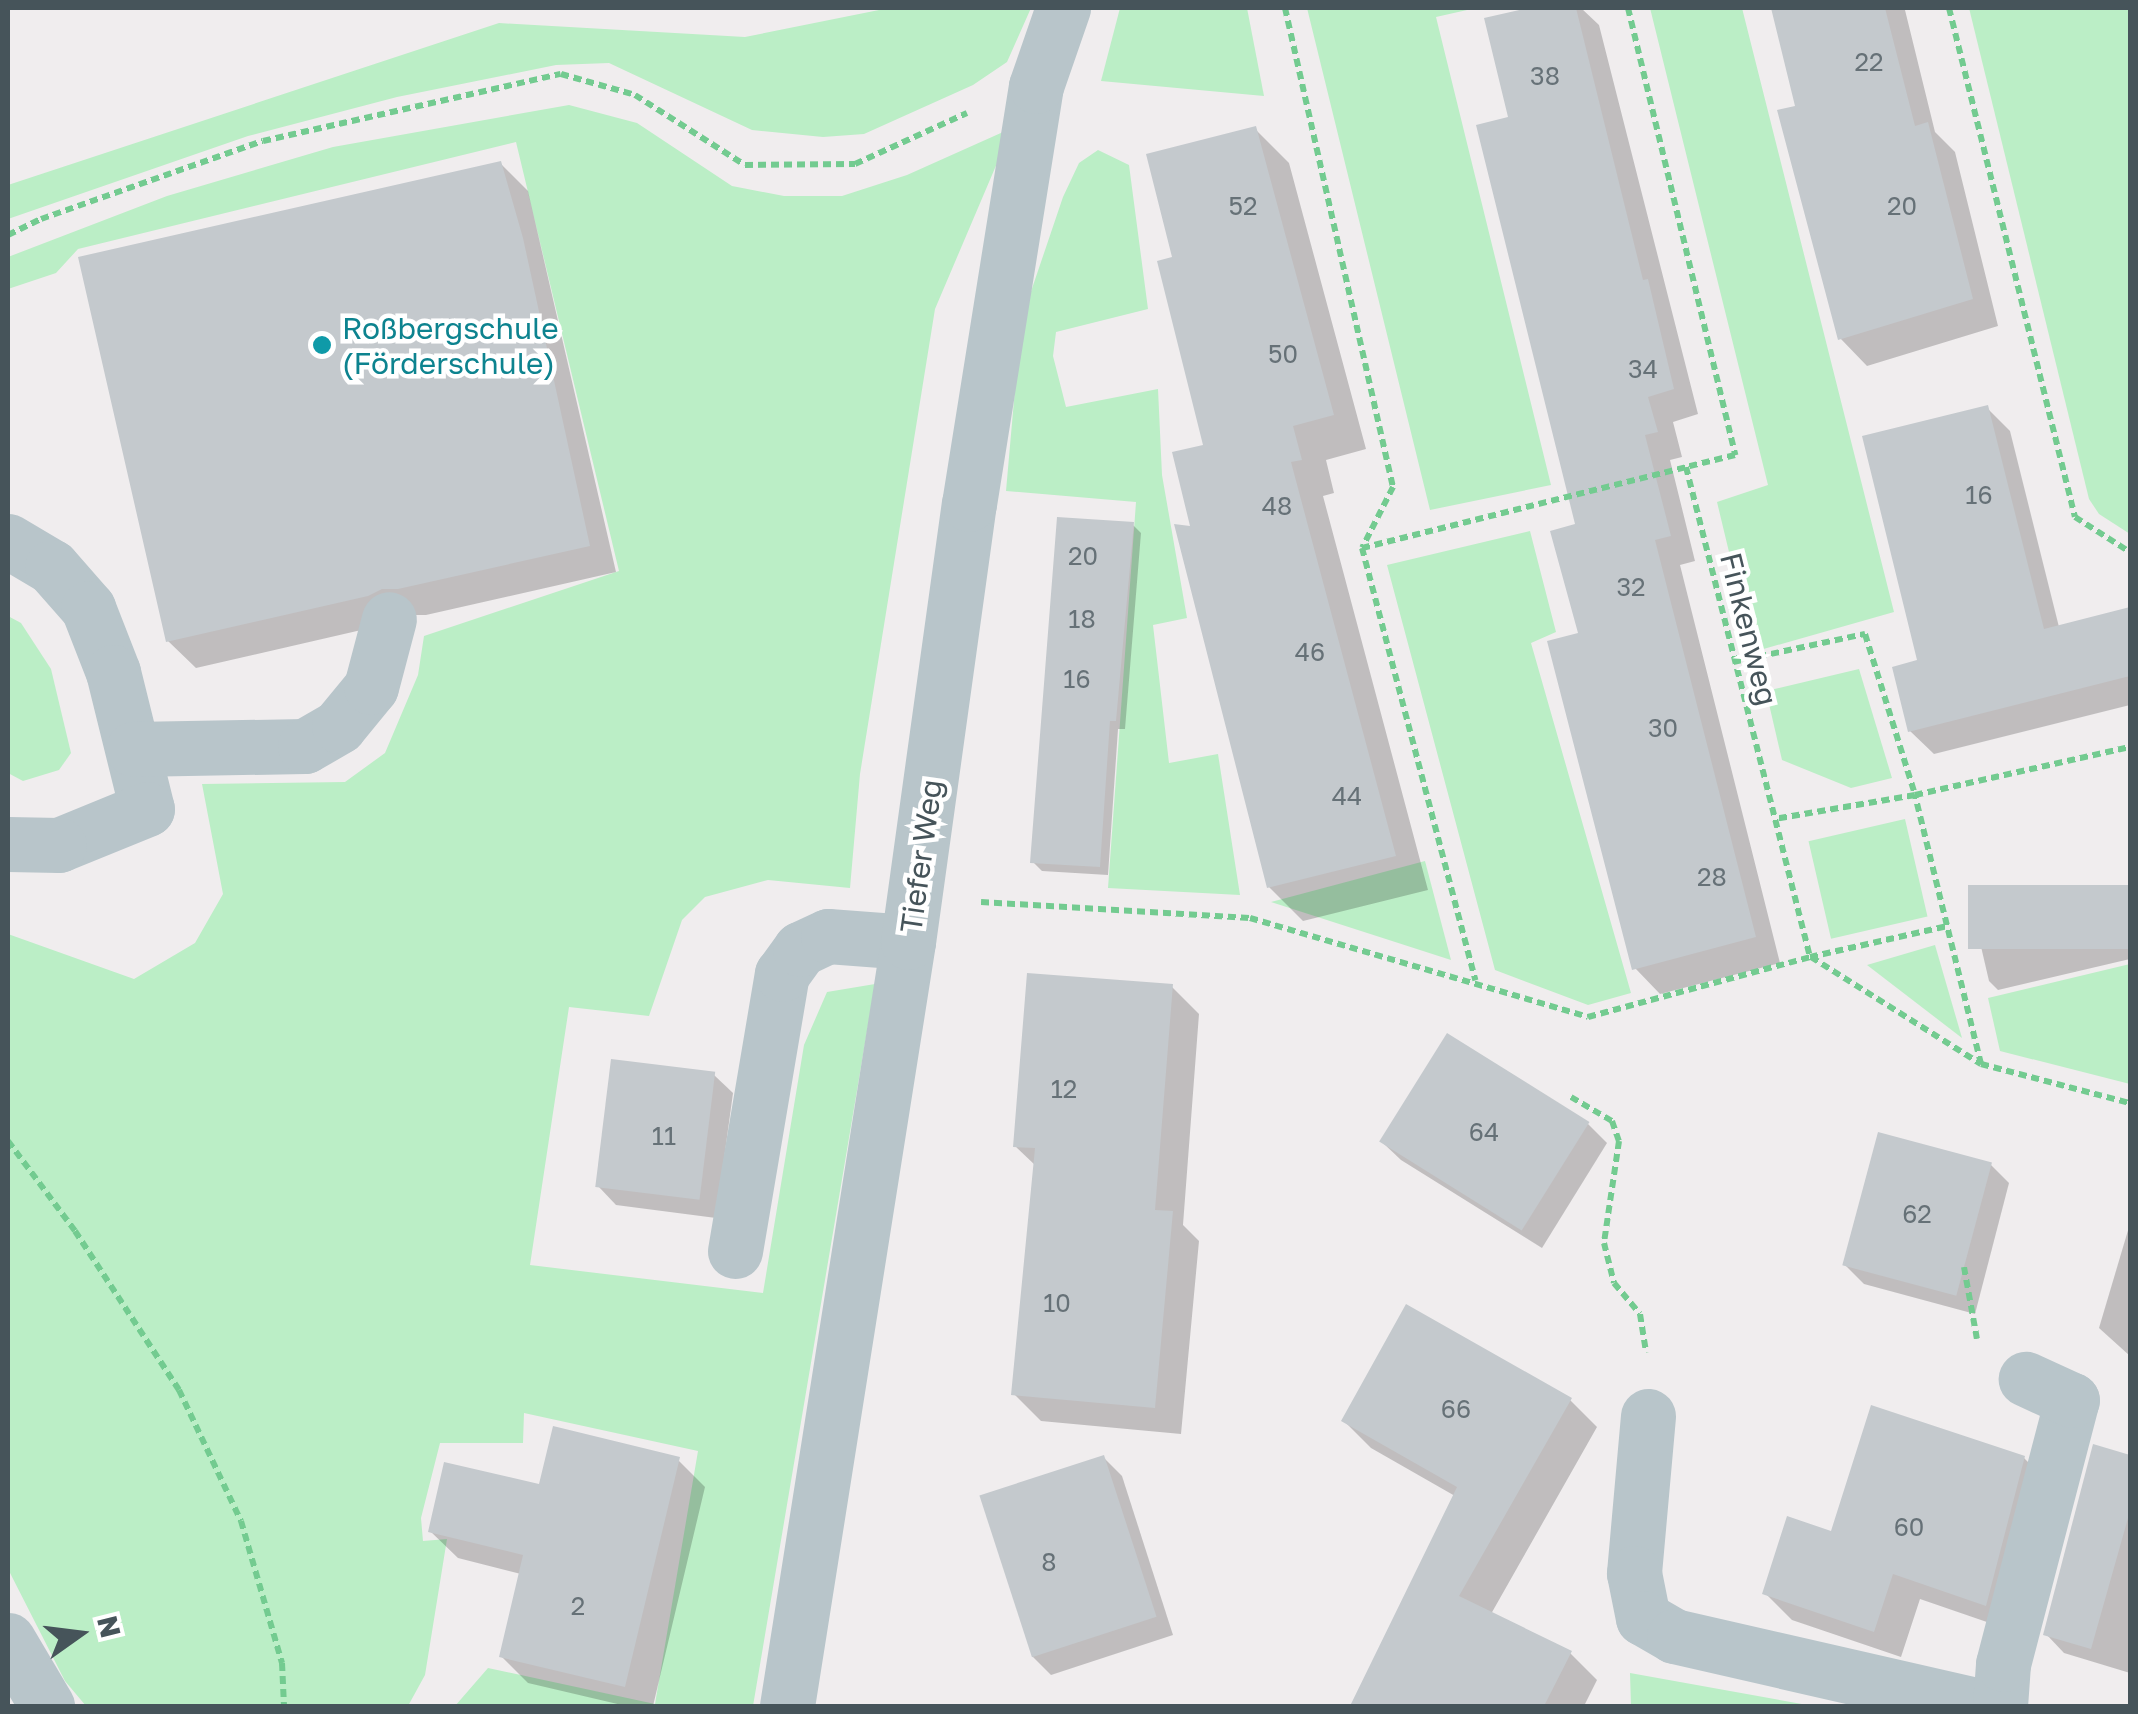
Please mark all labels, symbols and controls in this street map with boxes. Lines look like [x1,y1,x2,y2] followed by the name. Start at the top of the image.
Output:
[1855,47,1883,77] house number: 22
[1530,61,1560,91] house number: 38
[1229,191,1257,221] house number: 52
[1887,191,1917,221] house number: 20
[342,310,559,380] place label: Roßbergschule (Förderschule)
[311,334,333,356] marker: Roßbergschule (Förderschule)
[1268,339,1298,369] house number: 50
[1628,354,1658,384] house number: 34
[1965,480,1993,510] house number: 16
[1262,491,1292,521] house number: 48
[1068,541,1098,571] house number: 20
[1713,549,1785,709] street label: Finkenweg
[1616,572,1646,602] house number: 32
[1068,604,1096,634] house number: 18
[1295,637,1325,667] house number: 46
[1063,664,1091,694] house number: 16
[1648,713,1678,743] house number: 30
[892,777,950,935] street label: Tiefer Weg
[1332,781,1362,811] house number: 44
[1697,862,1727,892] house number: 28
[1051,1074,1077,1104] house number: 12
[1469,1117,1499,1147] house number: 64
[652,1121,676,1151] house number: 11
[1902,1199,1932,1229] house number: 62
[1043,1288,1071,1318] house number: 10
[1441,1394,1471,1424] house number: 66
[1894,1512,1924,1542] house number: 60
[1041,1547,1057,1577] house number: 8
[30,1584,130,1684] north arrow
[571,1591,585,1621] house number: 2
[91,1612,128,1641] text: N

